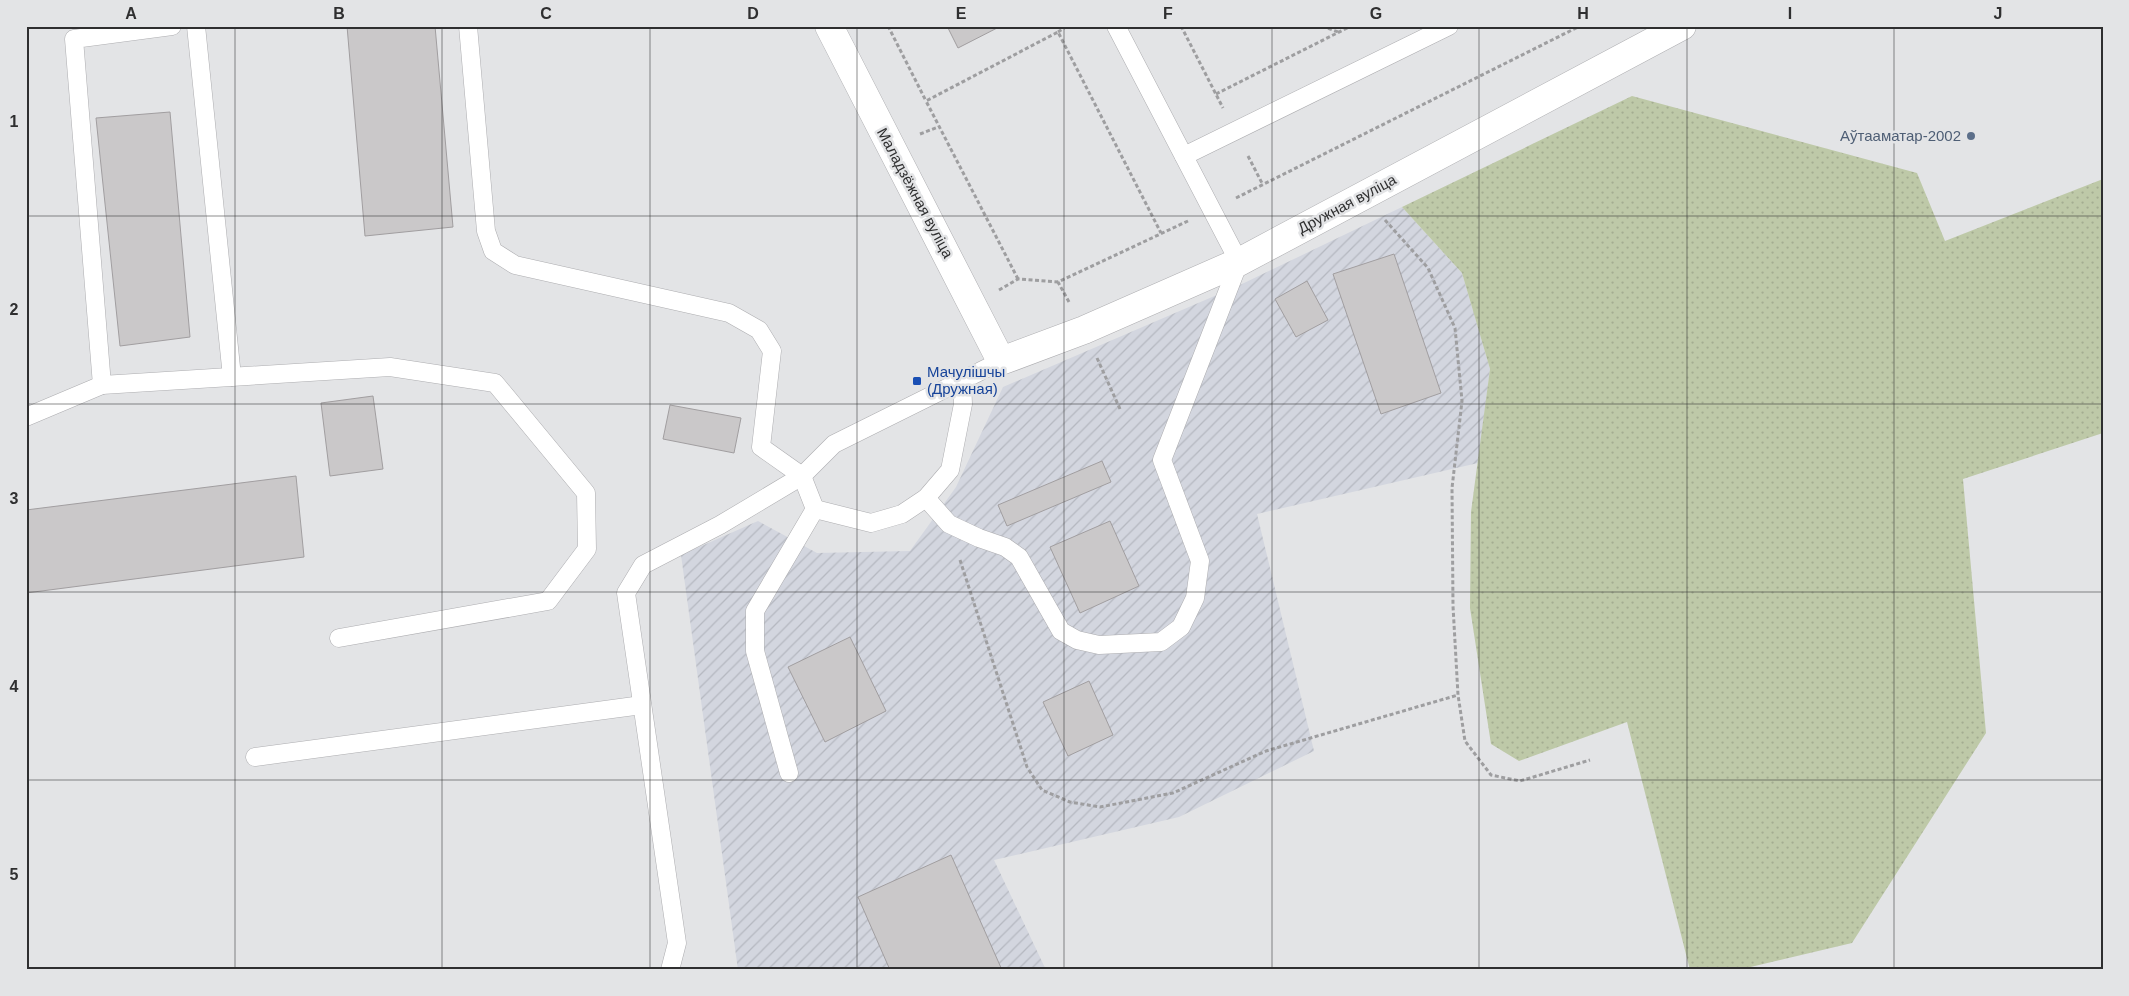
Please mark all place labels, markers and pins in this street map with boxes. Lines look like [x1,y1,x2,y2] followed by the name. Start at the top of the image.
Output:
[1840,127,1961,144] place label: Аўтааматар-2002
[1965,130,1977,142] marker: Аўтааматар-2002
[927,363,1005,397] place label: Мачулішчы (Дружная)
[911,375,923,387] marker: Мачулішчы (Дружная)

